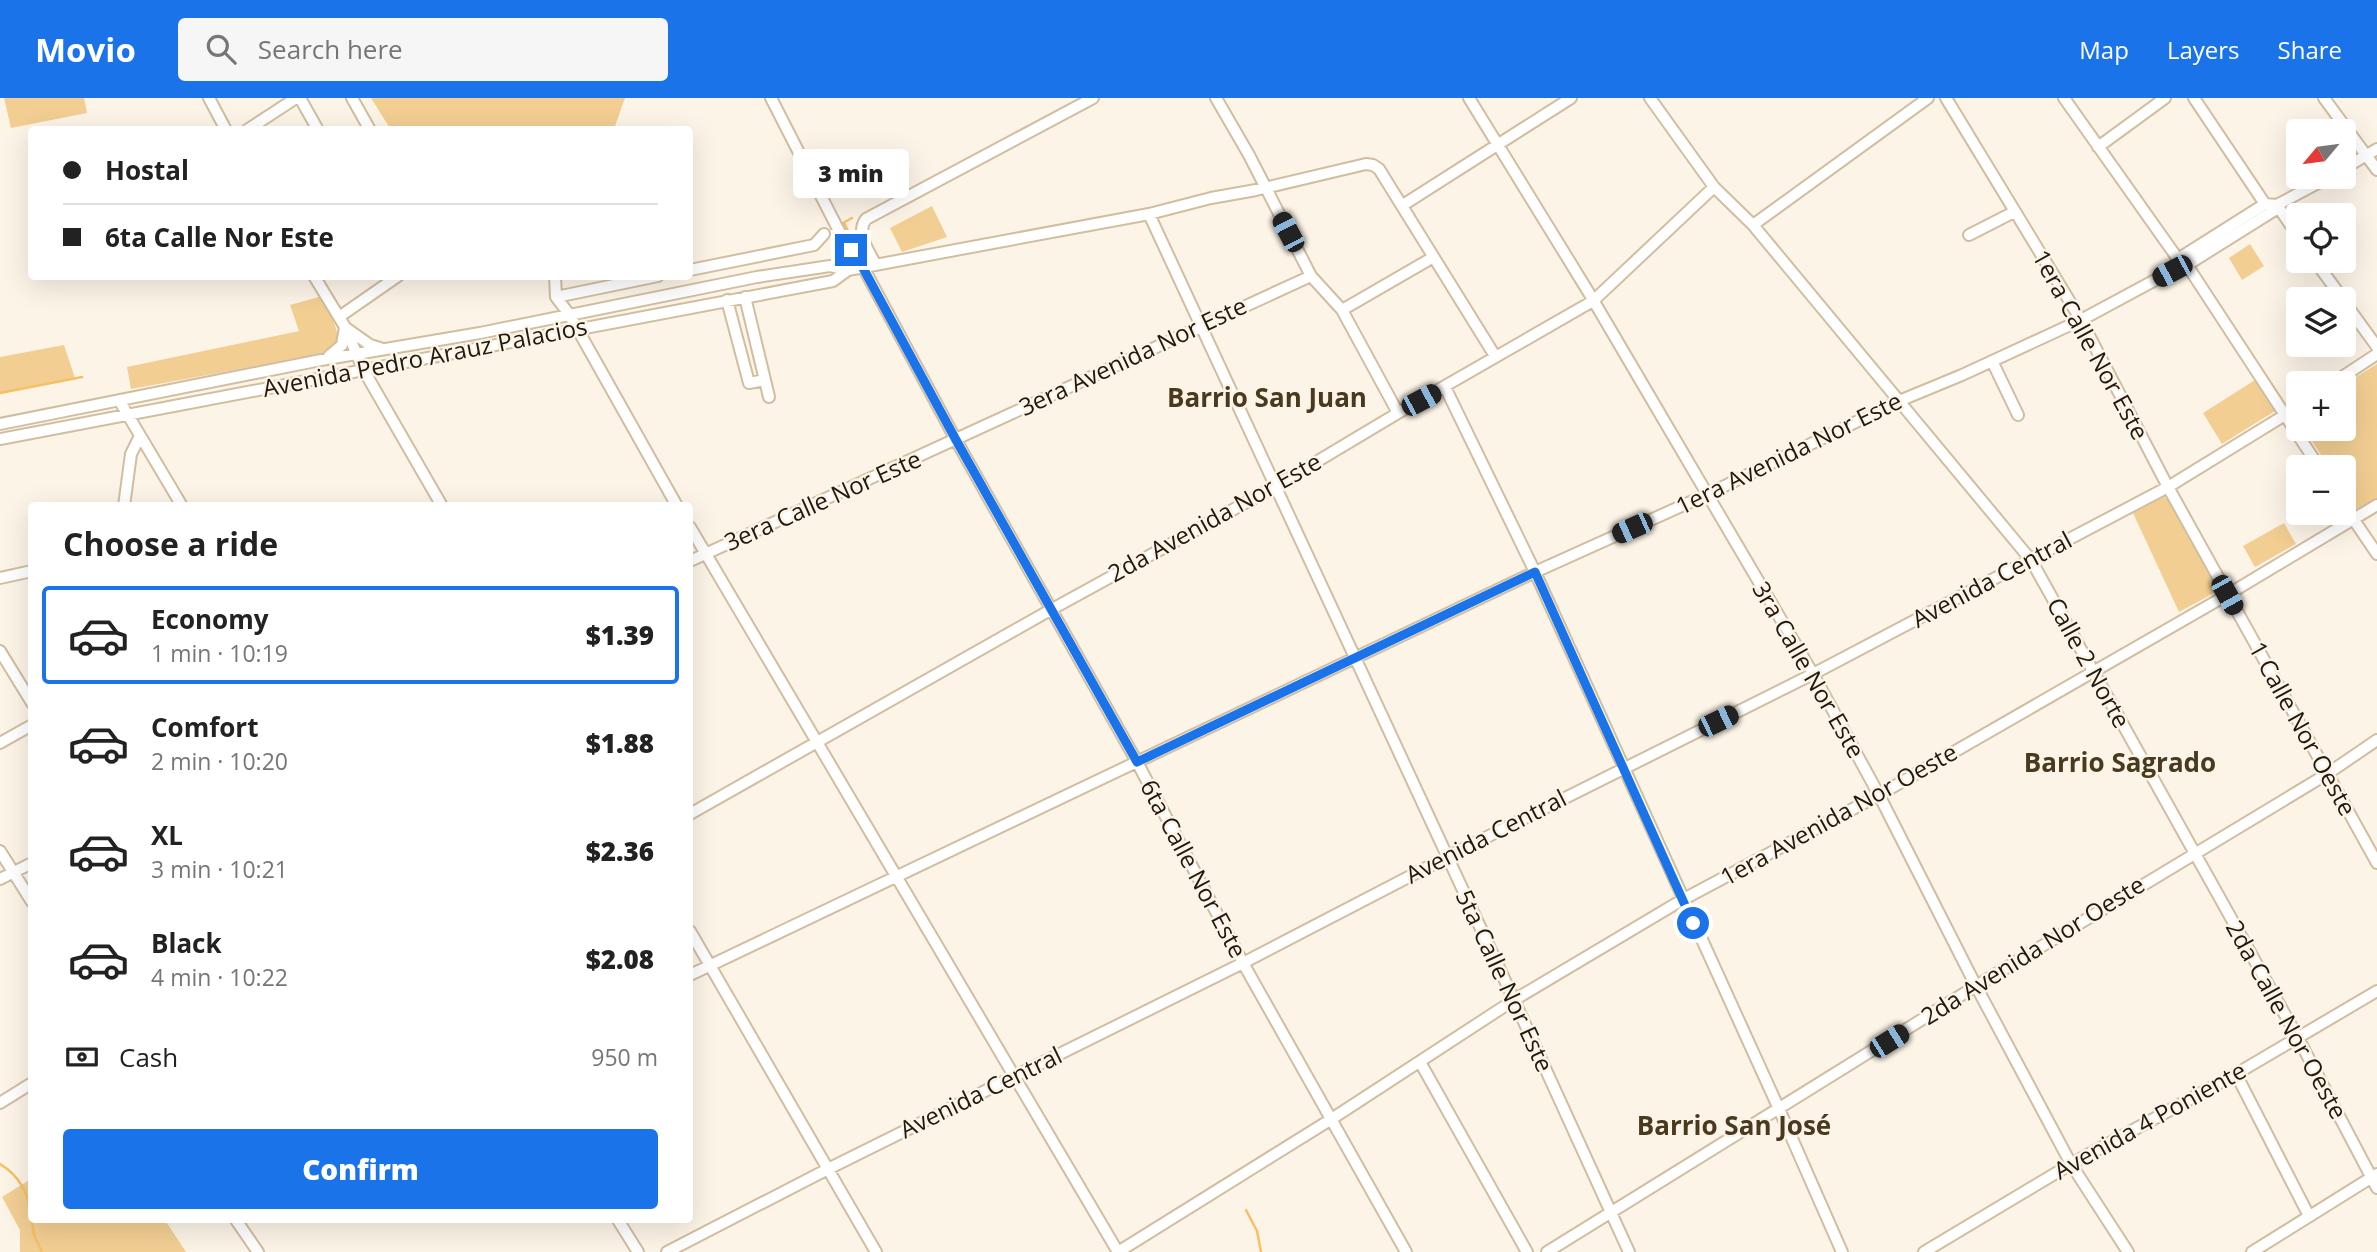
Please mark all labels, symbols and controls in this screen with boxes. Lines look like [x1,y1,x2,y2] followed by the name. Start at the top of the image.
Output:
[178,18,668,81] search box
[35,27,136,72] text: Movio
[202,30,240,68] icon: search
[258,31,403,67] text: Search here
[2079,33,2129,66] text: Map
[2167,33,2240,66] text: Layers
[2278,33,2342,66] text: Share
[2286,119,2356,189] north arrow
[2286,119,2356,525] map controls
[793,149,909,198] callout: 3 min
[105,152,189,188] text: Hostal
[818,157,884,189] text: 3 min
[2286,203,2356,273] button: locate
[1269,209,1308,255] car
[105,219,334,255] text: 6ta Calle Nor Este
[835,234,867,266] route end
[2025,243,2157,445] street label: 1era Calle Nor Este
[2149,252,2196,290] car
[2286,287,2356,357] button: layers
[1013,288,1252,423] street label: 3era Avenida Nor Este
[260,309,590,404] street label: Avenida Pedro Arauz Palacios
[2286,371,2356,441] button: +
[1167,379,1367,415] district label: Barrio San Juan
[1398,381,1445,419] car
[1670,384,1907,522] street label: 1era Avenida Nor Este
[719,441,926,558] street label: 3era Calle Nor Este
[1102,444,1327,589] street label: 2da Avenida Nor Este
[2286,455,2356,525] button: −
[1609,510,1656,546] car
[63,522,278,565] text: Choose a ride
[1906,523,2077,635] street label: Avenida Central
[2208,572,2247,618] car
[1745,575,1873,764] street label: 3ra Calle Nor Este
[2040,591,2139,734] street label: Calle 2 Norte
[151,601,269,637] text: Economy
[67,604,130,667] icon: car
[586,617,654,653] text: $1.39
[2242,635,2365,821] street label: 1 Calle Nor Oeste
[151,637,288,669] text: 1 min · 10:19
[1695,702,1742,740] car
[151,709,258,745] text: Comfort
[67,712,130,775] icon: car
[586,725,654,761] text: $1.88
[1714,735,1963,893] street label: 1era Avenida Nor Oeste
[2024,744,2216,780] district label: Barrio Sagrado
[151,745,288,777] text: 2 min · 10:20
[1133,773,1255,963] street label: 6ta Calle Nor Este
[1399,781,1572,890] street label: Avenida Central
[151,817,183,853] text: XL
[67,820,130,883] icon: car
[586,833,654,869] text: $2.36
[151,853,288,885] text: 3 min · 10:21
[1914,867,2150,1032] street label: 2da Avenida Nor Oeste
[1449,884,1562,1077] street label: 5ta Calle Nor Este
[1677,907,1709,939] route start
[2219,914,2356,1125] street label: 2da Calle Nor Oeste
[151,925,222,961] text: Black
[67,928,130,991] icon: car
[586,941,654,977] text: $2.08
[151,961,288,993] text: 4 min · 10:22
[1866,1021,1913,1061] car
[63,1038,101,1076] icon: cash
[894,1038,1067,1145] street label: Avenida Central
[119,1039,178,1075] text: Cash
[591,1041,658,1073] text: 950 m
[2047,1053,2252,1186] street label: Avenida 4 Poniente
[1637,1107,1831,1143] district label: Barrio San José
[63,1129,658,1209] button: Confirm

